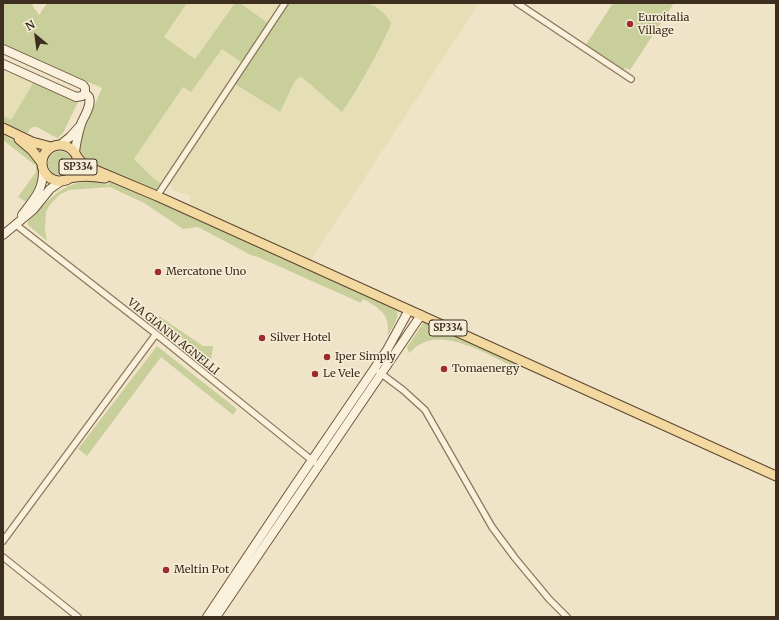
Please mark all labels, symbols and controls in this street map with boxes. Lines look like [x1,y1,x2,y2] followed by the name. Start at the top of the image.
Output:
[638,11,689,37] place label: Euroitalia Village
[16,16,56,56] north arrow
[23,17,37,34] text: N
[625,19,635,29] marker: Euroitalia Village
[59,159,97,175] road number: SP334
[166,265,246,279] place label: Mercatone Uno
[153,267,163,277] marker: Mercatone Uno
[124,296,222,378] street label: VIA GIANNI AGNELLI
[429,320,467,336] road number: SP334
[270,331,331,345] place label: Silver Hotel
[257,333,267,343] marker: Silver Hotel
[335,350,396,364] place label: Iper Simply
[322,352,332,362] marker: Iper Simply
[452,362,519,376] place label: Tomaenergy
[439,364,449,374] marker: Tomaenergy
[323,367,360,381] place label: Le Vele
[310,369,320,379] marker: Le Vele
[174,563,229,577] place label: Meltin Pot
[161,565,171,575] marker: Meltin Pot

